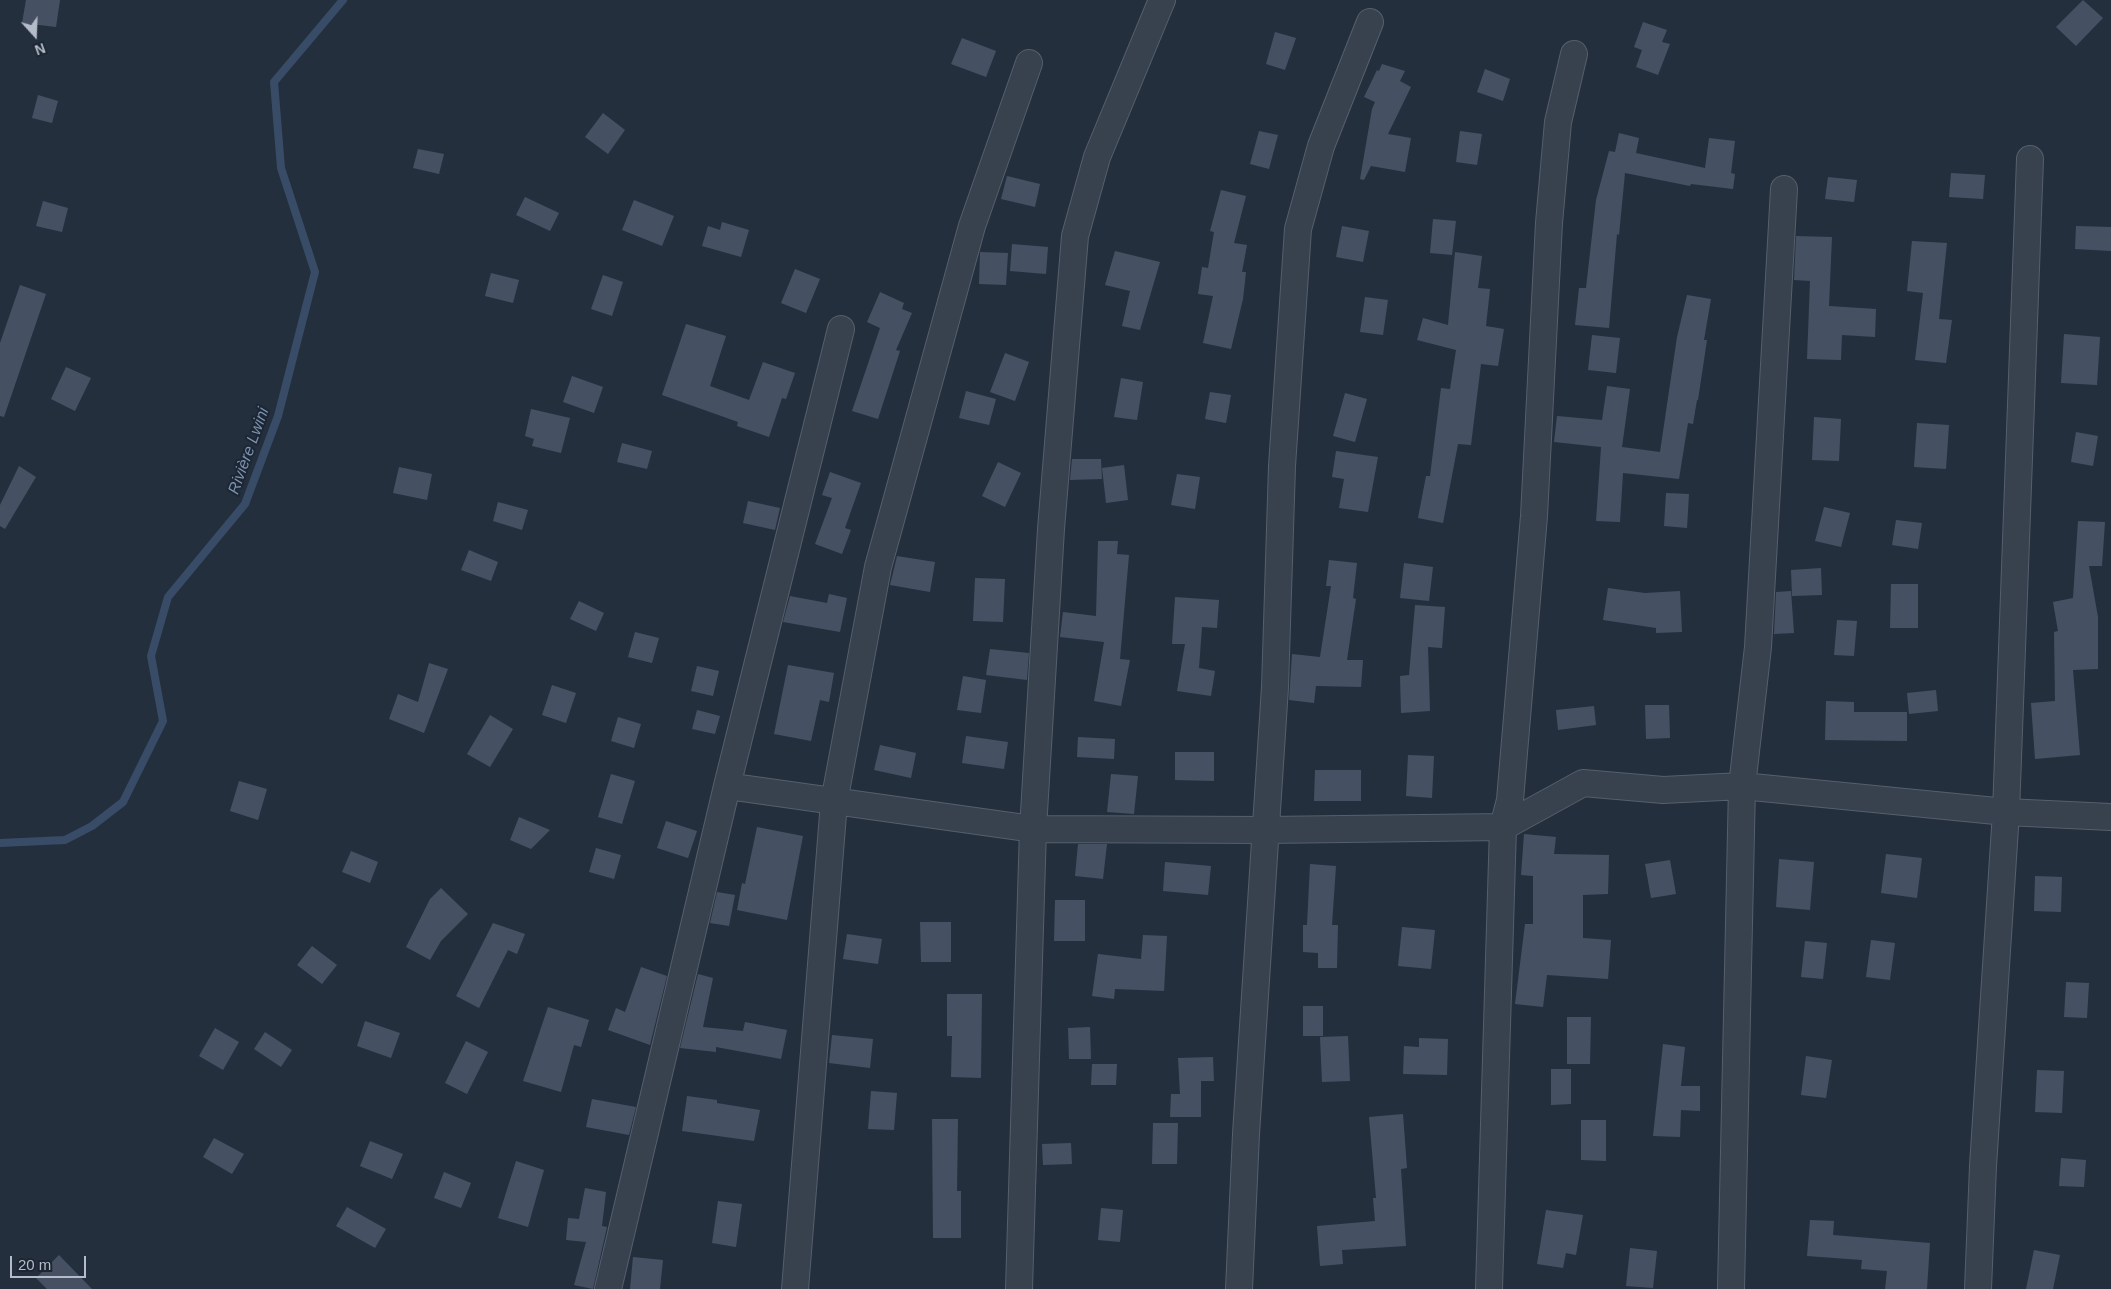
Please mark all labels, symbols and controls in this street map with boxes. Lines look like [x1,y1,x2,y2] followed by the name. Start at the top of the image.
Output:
[10,10,60,60] north arrow
[33,40,48,58] text: N
[224,405,274,497] water label: Rivière Lwini
[12,1246,89,1278] scale bar
[18,1256,51,1273] text: 20 m

